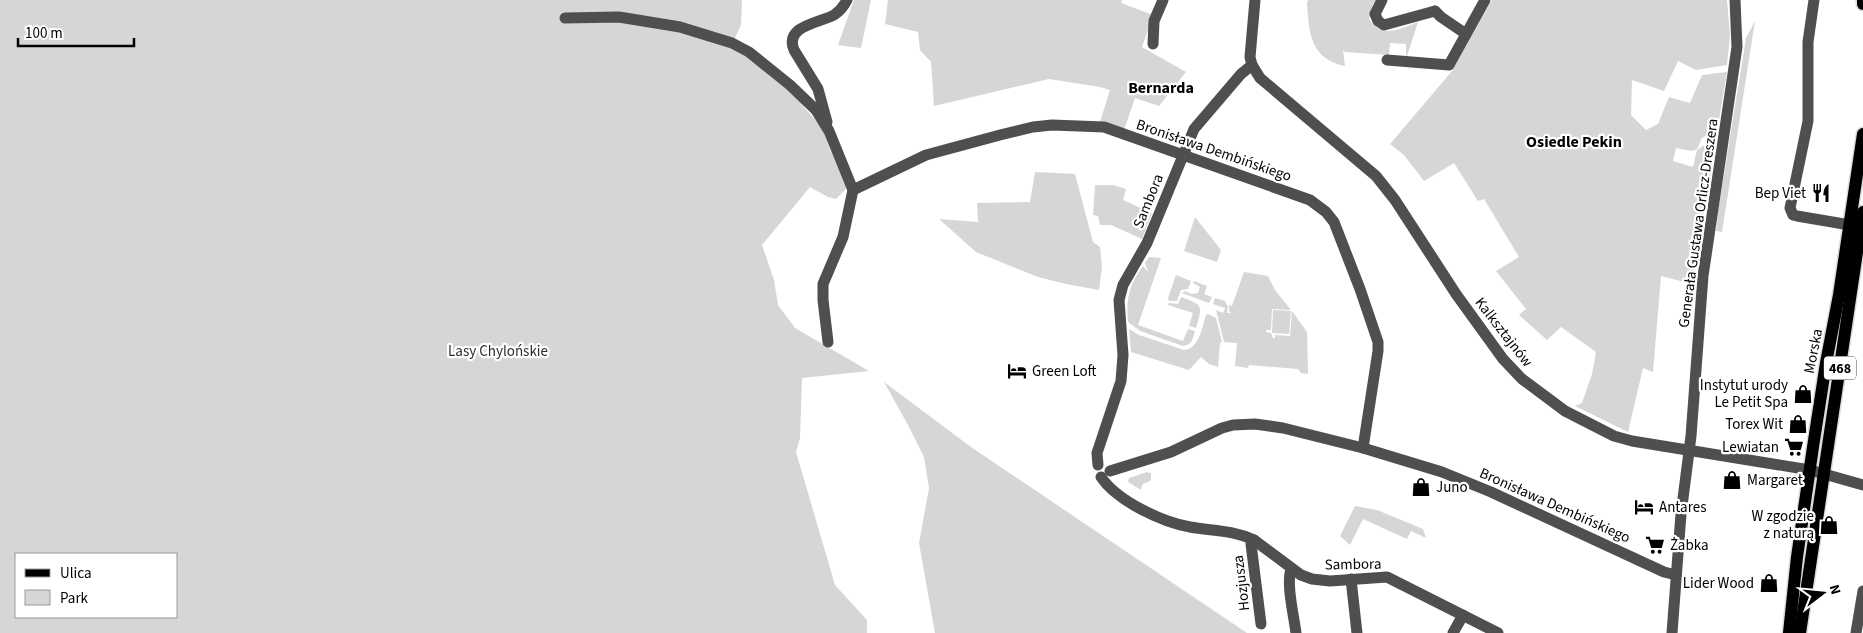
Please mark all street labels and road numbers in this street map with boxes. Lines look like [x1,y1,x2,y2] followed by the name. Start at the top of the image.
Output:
[1133,114,1294,187] street label: Bronisława Dembińskiego
[1673,117,1724,329] street label: Generała Gustawa Orlicz-Dreszera
[1128,171,1169,231] street label: Sambora
[1470,293,1538,372] street label: Kalksztajnów
[1799,327,1828,375] street label: Morska
[1824,356,1856,379] road number: 468
[1476,463,1633,548] street label: Bronisława Dembińskiego
[1228,554,1255,612] street label: Hozjusza
[1324,554,1382,575] street label: Sambora

